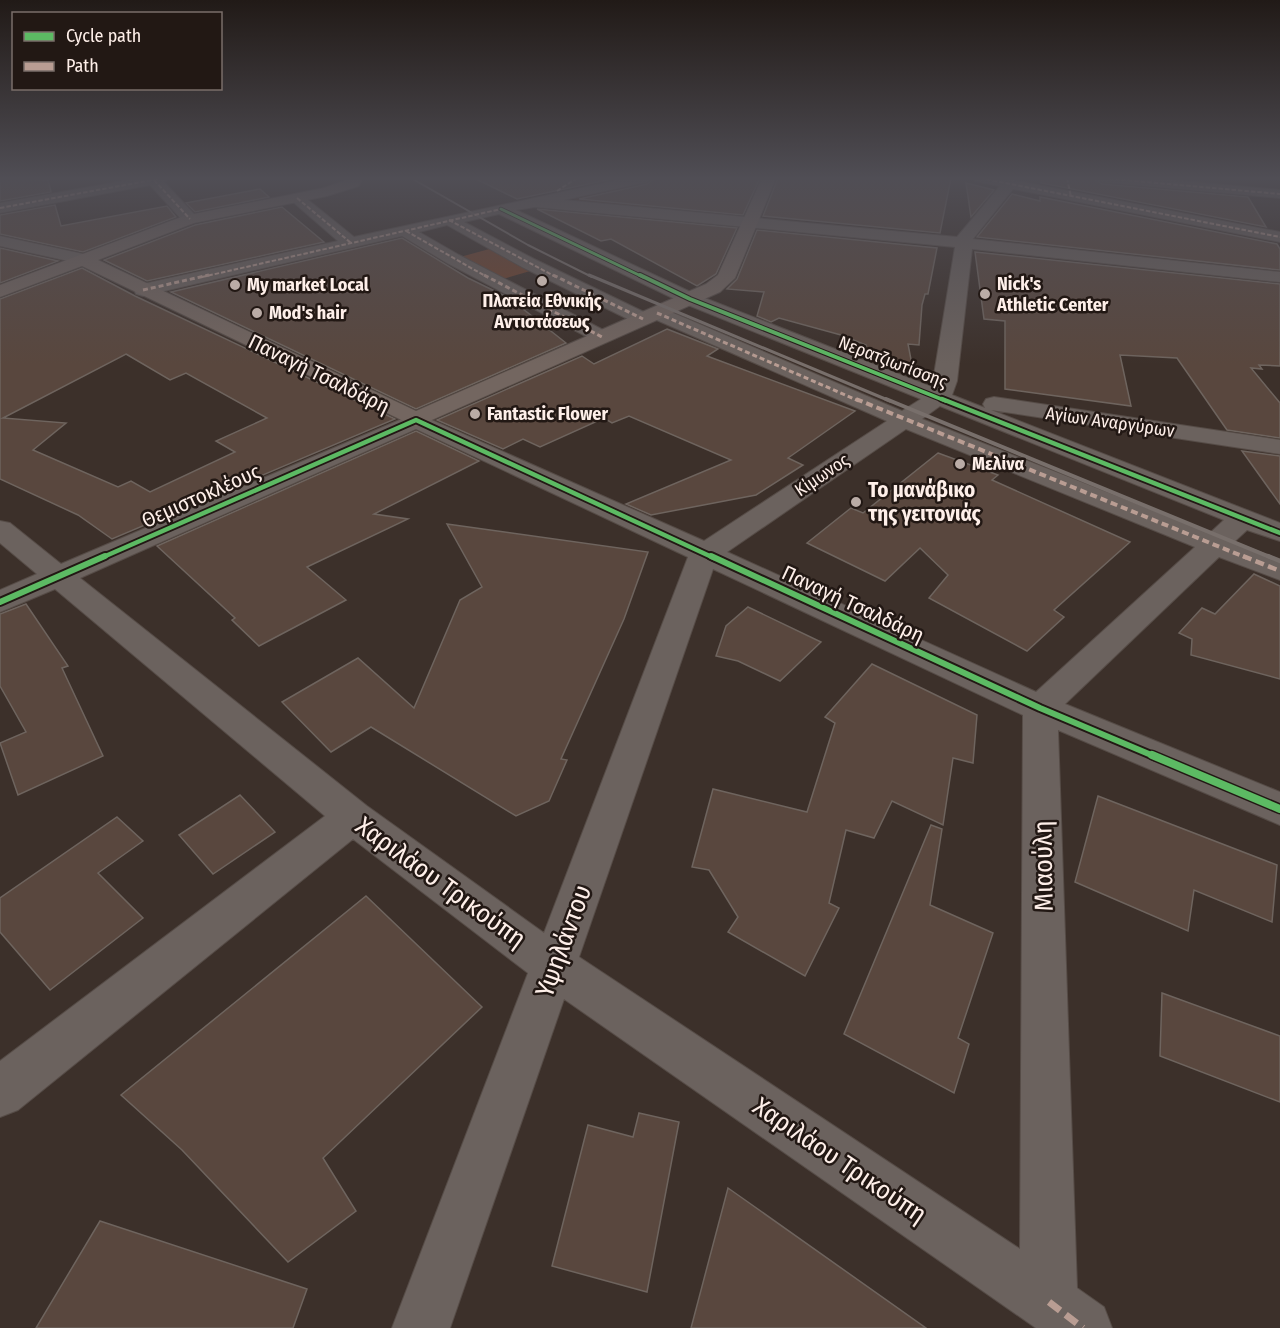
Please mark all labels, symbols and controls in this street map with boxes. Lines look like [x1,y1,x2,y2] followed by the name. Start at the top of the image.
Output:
[12,12,222,90] legend
[66,25,141,47] text: Cycle path
[66,55,99,77] text: Path
[996,273,1109,316] place label: Nick's Athletic Center
[247,274,369,296] place label: My market Local
[535,274,549,288] marker: Πλατεία Εθνικής Αντιστάσεως
[228,278,242,292] marker: My market Local
[978,287,992,301] marker: Nick's Athletic Center
[482,290,602,333] place label: Πλατεία Εθνικής Αντιστάσεως
[269,302,347,324] place label: Mod's hair
[250,306,264,320] marker: Mod's hair
[244,329,394,419] street label: Παναγή Τσαλδάρη
[835,331,951,393] street label: Νερατζιωτίσσης
[1044,402,1176,442] street label: Αγίων Αναργύρων
[487,403,608,425] place label: Fantastic Flower
[468,407,482,421] marker: Fantastic Flower
[791,449,854,501] street label: Κίμωνος
[972,453,1024,475] place label: Μελίνα
[953,457,967,471] marker: Μελίνα
[138,458,264,534] street label: Θεμιστοκλέους
[867,477,982,527] place label: Το μανάβικο της γειτονιάς
[849,495,863,509] marker: Το μανάβικο της γειτονιάς
[778,560,928,648] street label: Παναγή Τσαλδάρη
[350,810,532,954] street label: Χαριλάου Τρικούπη
[1027,820,1060,912] street label: Μιαούλη
[529,881,598,1002] street label: Υψηλάντου
[747,1091,932,1230] street label: Χαριλάου Τρικούπη

